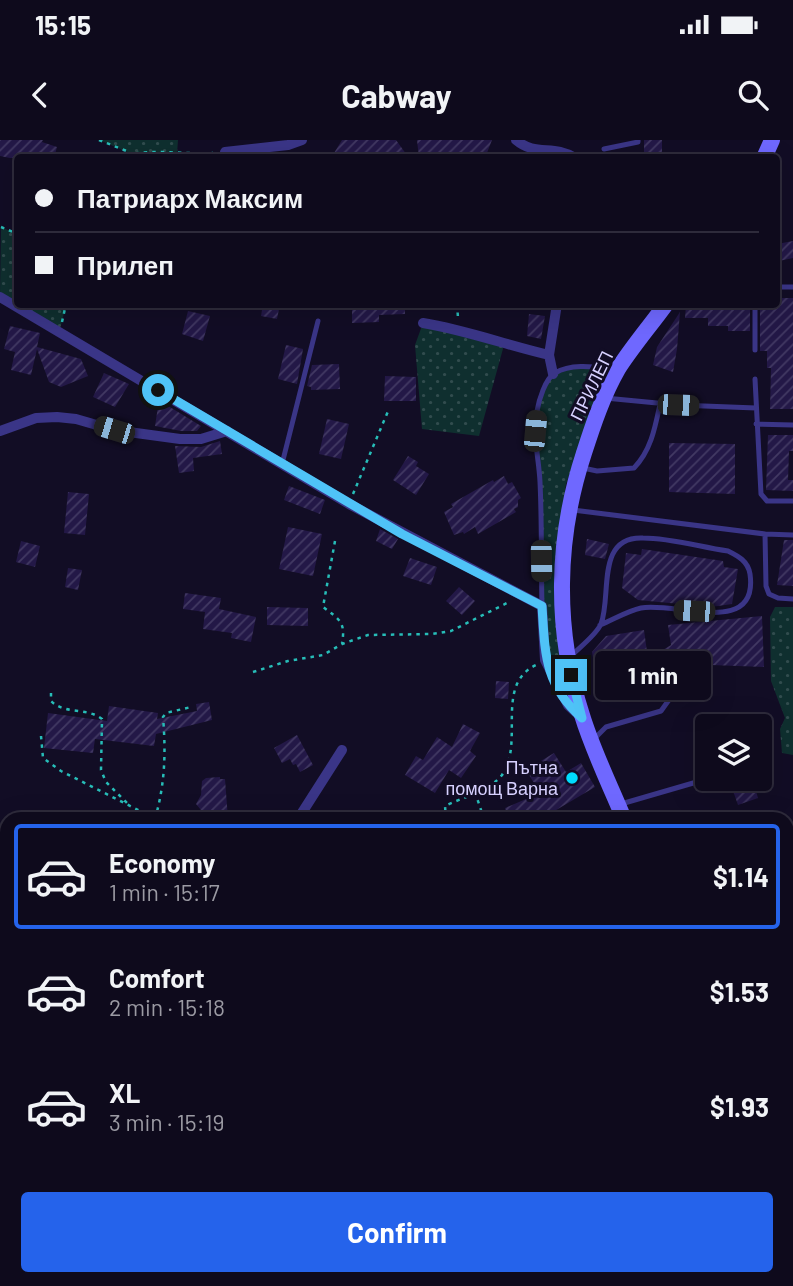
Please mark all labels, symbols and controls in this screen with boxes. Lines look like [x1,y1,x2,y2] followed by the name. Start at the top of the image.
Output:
[35,9,91,40] text: 15:15
[21,76,59,114] icon: back
[341,76,452,114] text: Cabway
[734,76,772,114] icon: search
[77,182,303,213] text: Патриарх Максим
[77,249,174,280] text: Прилеп
[565,347,617,424] street label: ПРИЛЕП
[142,374,174,406] route start
[657,394,700,416] car
[523,409,548,453] car
[91,414,138,446] car
[531,540,552,582] car
[673,599,716,623] car
[596,650,711,700] callout: 1 min
[555,659,587,691] route end
[628,661,678,689] text: 1 min
[695,714,772,791] map controls
[695,714,772,791] button: layers
[445,756,559,799] place label: Пътна помощ Варна
[564,770,580,786] marker: Пътна помощ Варна
[25,845,88,908] icon: car
[109,847,215,878] text: Economy
[713,861,769,892] text: $1.14
[109,878,220,906] text: 1 min · 15:17
[25,960,88,1023] icon: car
[109,962,205,993] text: Comfort
[710,976,769,1007] text: $1.53
[109,993,225,1021] text: 2 min · 15:18
[25,1075,88,1138] icon: car
[109,1077,140,1108] text: XL
[710,1091,769,1122] text: $1.93
[109,1108,224,1136] text: 3 min · 15:19
[21,1192,773,1272] button: Confirm

